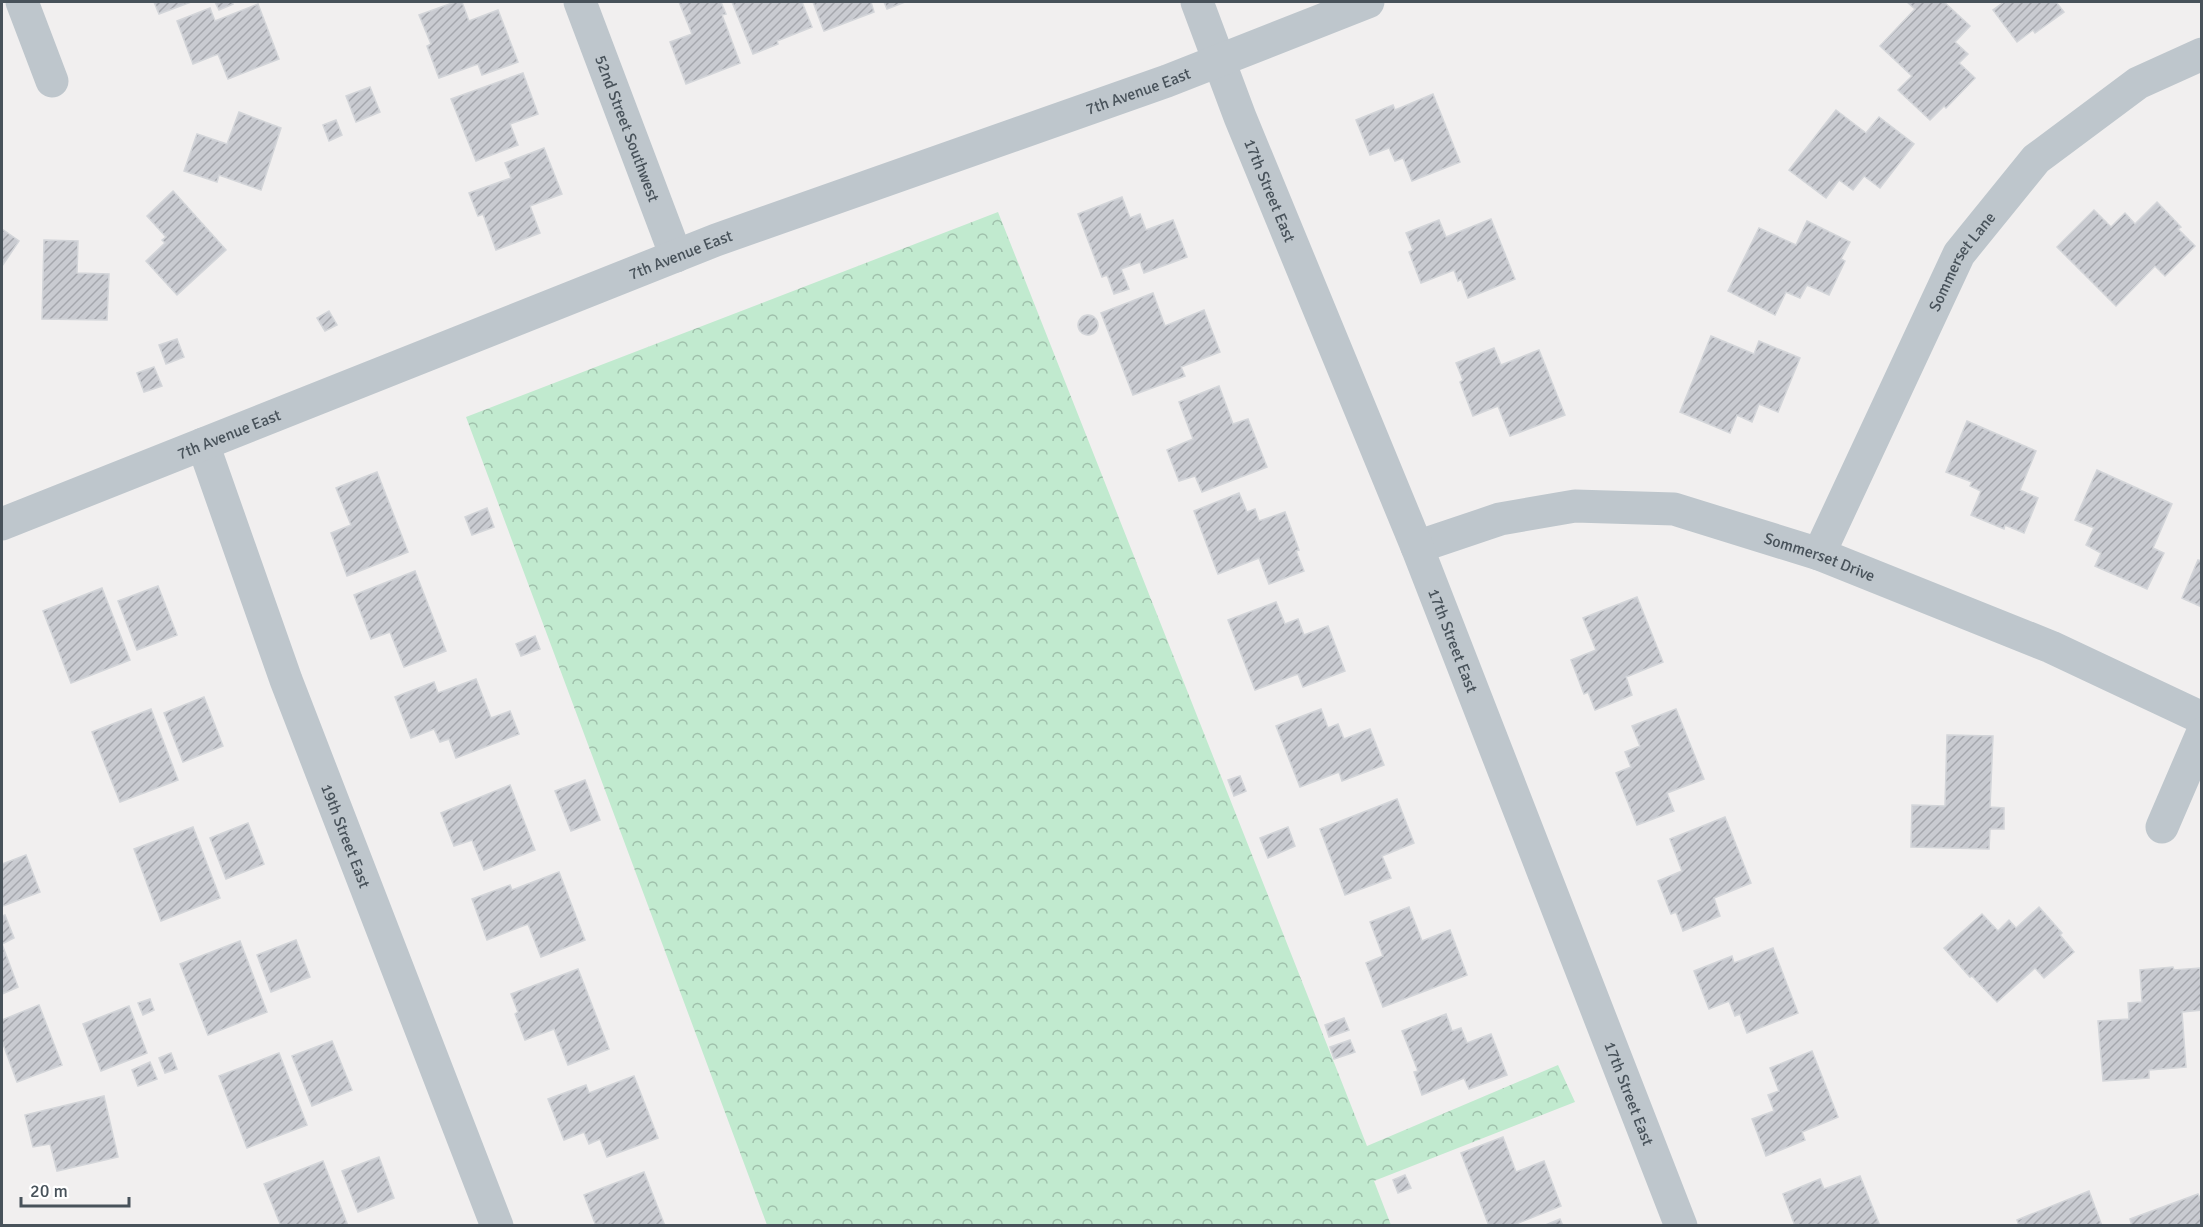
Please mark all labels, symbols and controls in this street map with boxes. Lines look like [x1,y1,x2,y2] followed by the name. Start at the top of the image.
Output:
[590,52,664,205] street label: 52nd Street Southwest
[1083,64,1194,120] street label: 7th Avenue East
[1239,136,1300,246] street label: 17th Street East
[1925,208,2000,315] street label: Sommerset Lane
[626,226,736,285] street label: 7th Avenue East
[174,405,284,464] street label: 7th Avenue East
[1761,529,1878,586] street label: Sommerset Drive
[1423,586,1482,696] street label: 17th Street East
[316,781,375,891] street label: 19th Street East
[1599,1039,1658,1149] street label: 17th Street East
[21,1170,129,1208] scale bar
[30,1180,68,1202] text: 20 m

